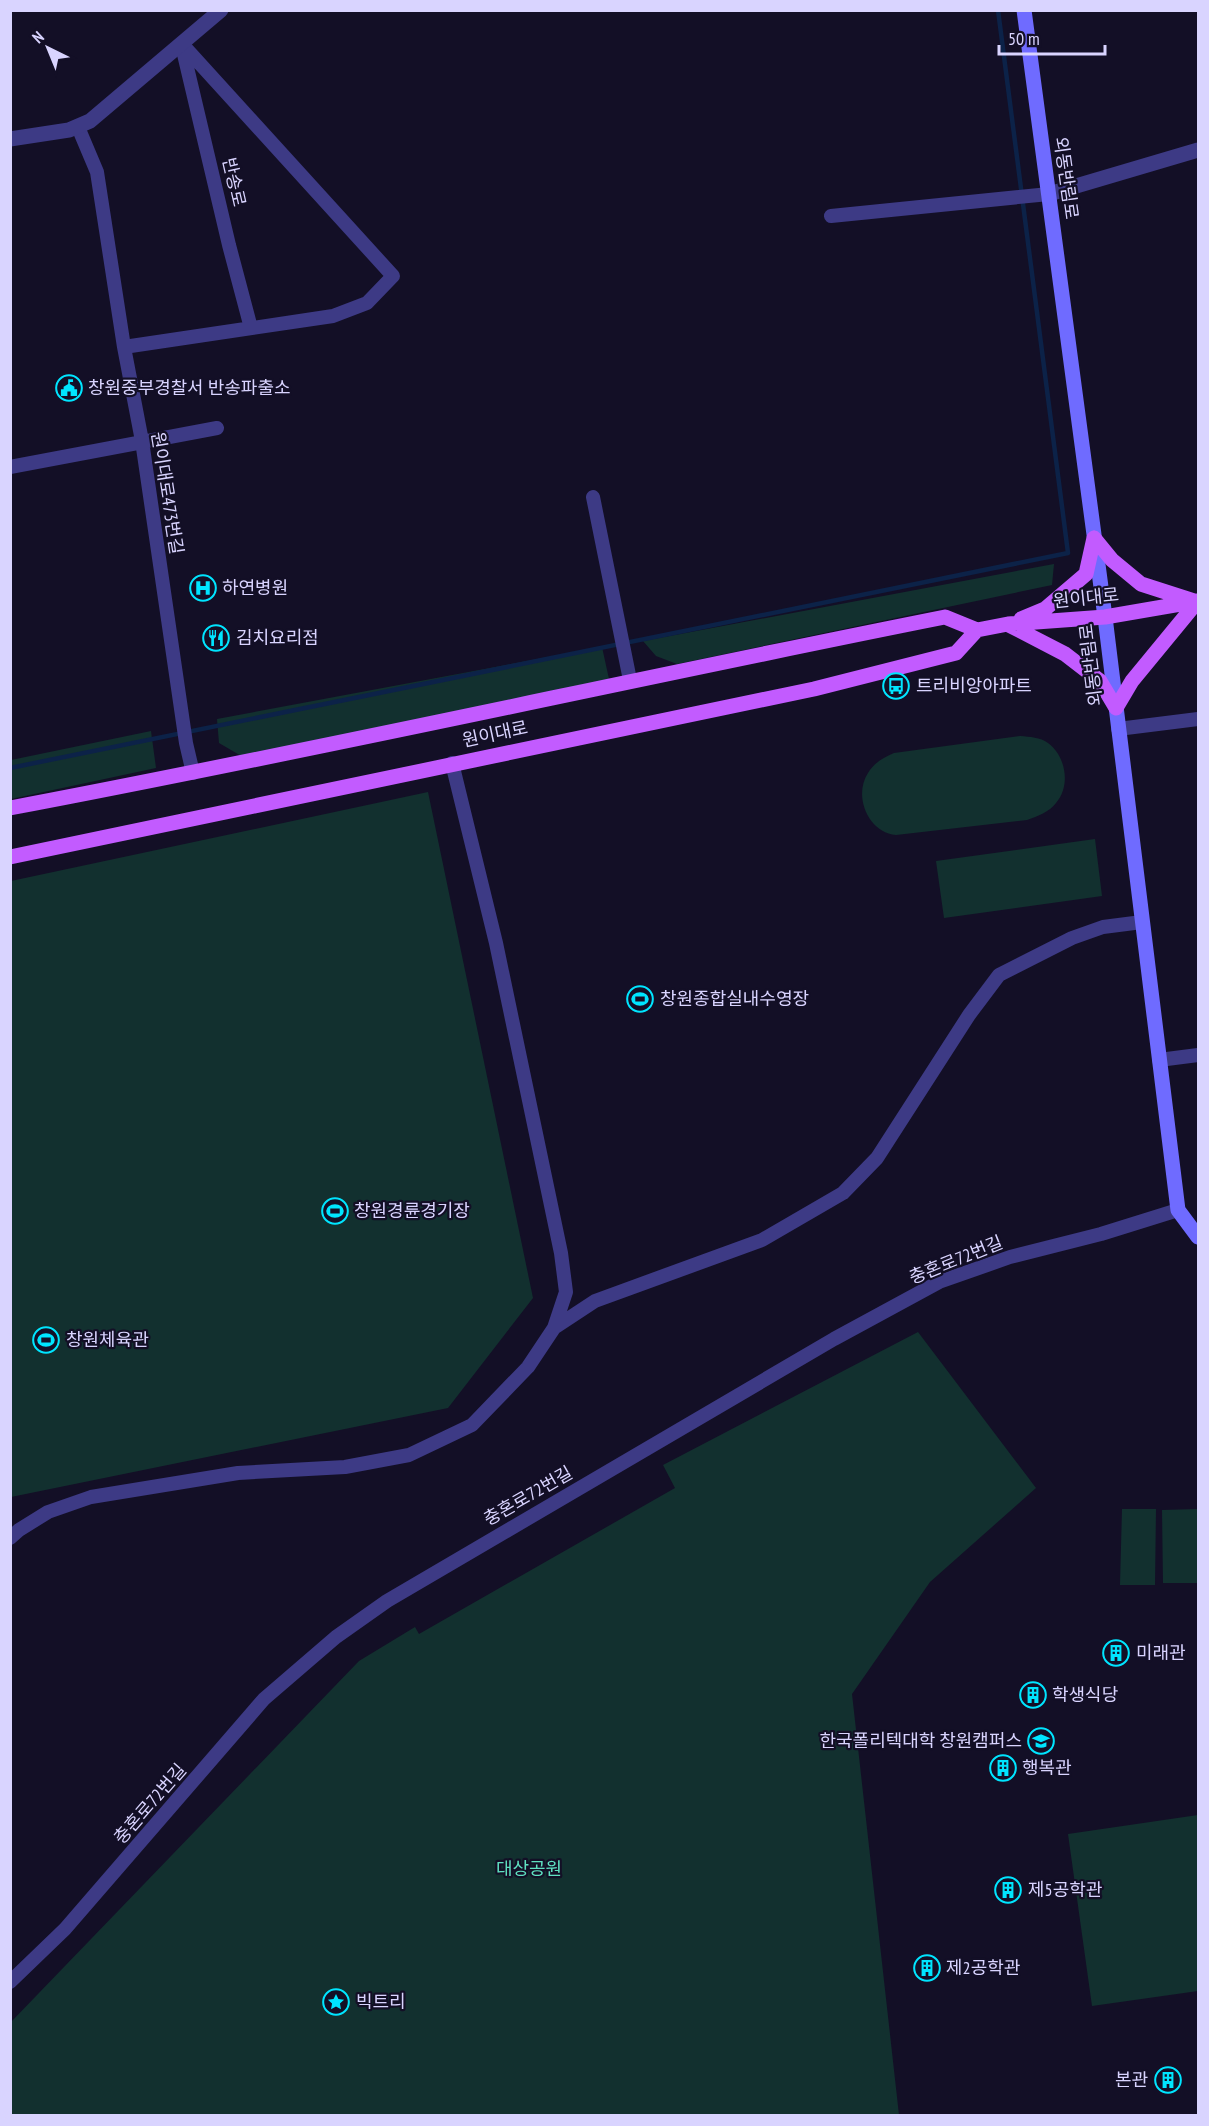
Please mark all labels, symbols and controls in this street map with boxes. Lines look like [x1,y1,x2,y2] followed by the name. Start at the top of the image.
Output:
[18,18,78,78] north arrow
[999,18,1106,56] scale bar
[28,27,48,47] text: N
[1008,27,1040,50] text: 50 m
[1049,135,1084,221] street label: 외동반림로
[218,155,251,209] street label: 반송로
[54,373,84,403] public building icon: 창원중부경찰서 반송파출소
[88,376,291,399] place label: 창원중부경찰서 반송파출소
[146,430,189,556] street label: 원이대로473번길
[188,573,218,603] hospital icon: 하연병원
[222,576,288,599] place label: 하연병원
[1052,583,1120,612] street label: 원이대로
[201,623,231,653] restaurant icon: 김치요리점
[1074,623,1107,708] street label: 외동반림로
[236,626,319,649] place label: 김치요리점
[881,671,911,701] bus stop icon: 트리비앙아파트
[916,674,1032,697] place label: 트리비앙아파트
[460,715,530,752] street label: 원이대로
[625,984,655,1014] sports icon: 창원종합실내수영장
[660,987,809,1010] place label: 창원종합실내수영장
[320,1196,350,1226] sports icon: 창원경륜경기장
[354,1199,470,1222] place label: 창원경륜경기장
[906,1230,1006,1289] street label: 충혼로72번길
[31,1325,61,1355] sports icon: 창원체육관
[66,1328,149,1351] place label: 창원체육관
[479,1461,576,1530] street label: 충혼로72번길
[1101,1638,1131,1668] building icon: 미래관
[1136,1641,1186,1664] place label: 미래관
[1018,1680,1048,1710] building icon: 학생식당
[1052,1683,1118,1706] place label: 학생식당
[1026,1726,1056,1756] school or university icon: 한국폴리텍대학 창원캠퍼스
[819,1729,1022,1752] place label: 한국폴리텍대학 창원캠퍼스
[988,1753,1018,1783] building icon: 행복관
[1022,1756,1072,1779] place label: 행복관
[108,1759,191,1849] street label: 충혼로72번길
[496,1857,562,1880] park label: 대상공원
[993,1875,1023,1905] building icon: 제5공학관
[1028,1878,1103,1901] place label: 제5공학관
[912,1953,942,1983] building icon: 제2공학관
[946,1956,1021,1979] place label: 제2공학관
[321,1987,351,2017] place icon: 빅트리
[356,1990,406,2013] place label: 빅트리
[1153,2065,1183,2095] building icon: 본관
[1115,2068,1148,2091] place label: 본관

